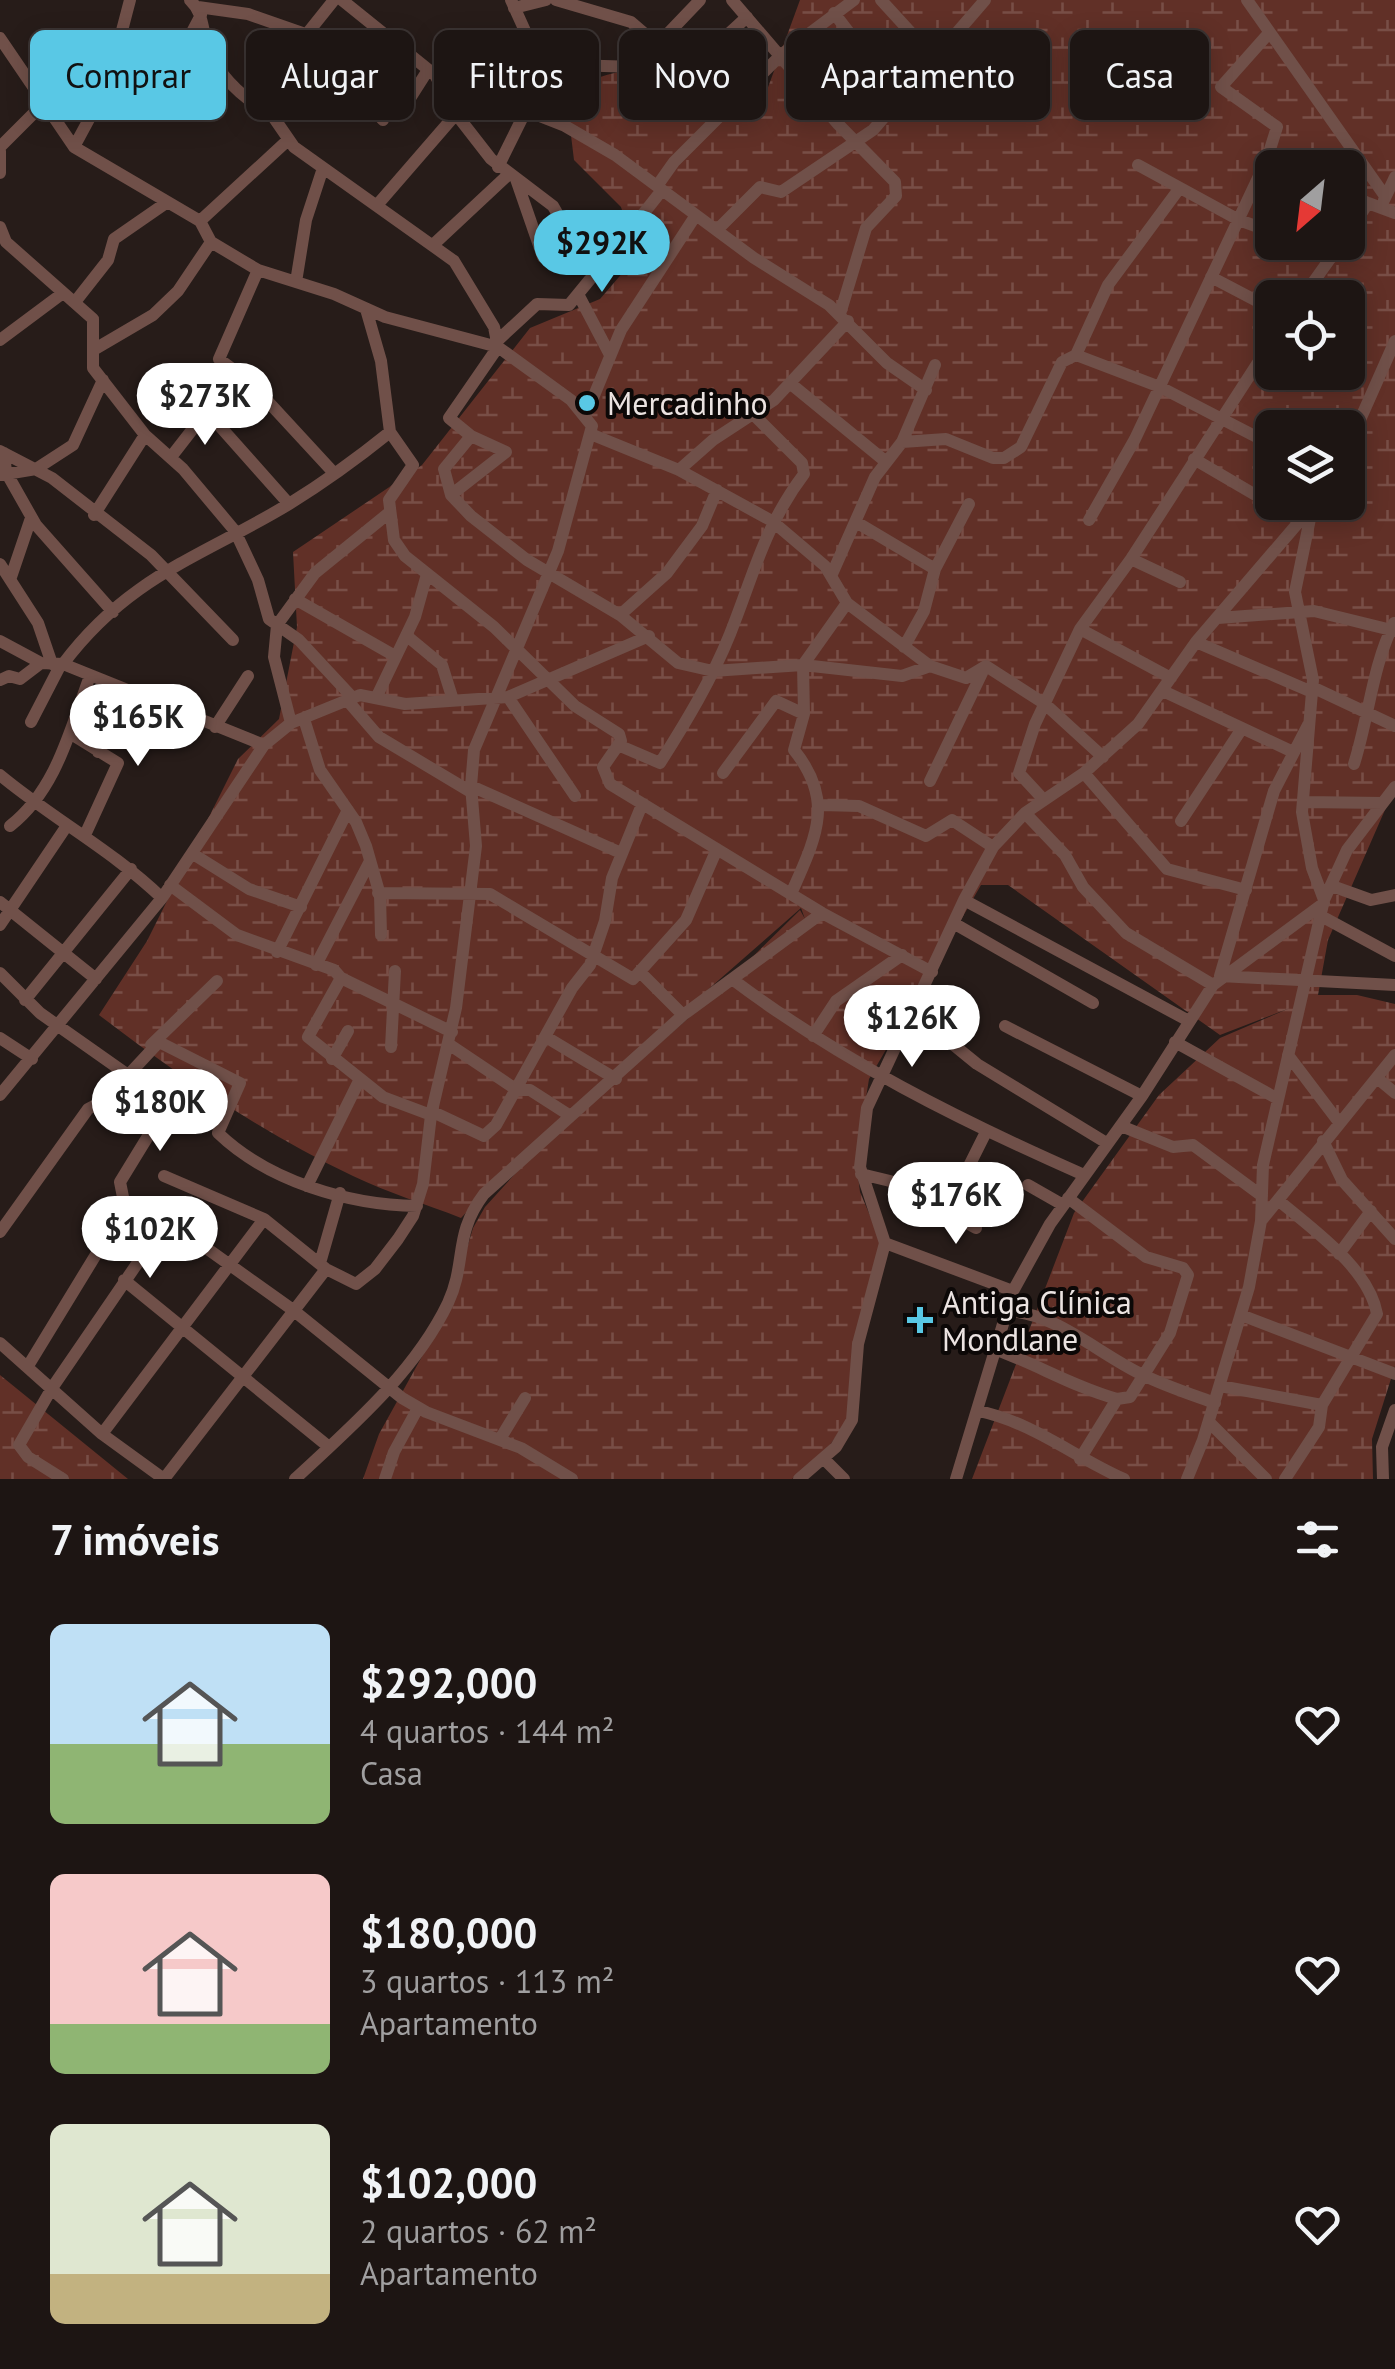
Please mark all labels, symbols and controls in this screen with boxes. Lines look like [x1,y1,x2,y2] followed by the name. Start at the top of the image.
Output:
[30,30,226,120] chip: Comprar
[246,30,414,120] chip: Alugar
[434,30,599,120] chip: Filtros
[619,30,766,120] chip: Novo
[786,30,1050,120] chip: Apartamento
[1070,30,1209,120] chip: Casa
[1255,150,1365,260] north arrow
[1255,150,1365,520] map controls
[532,210,672,295] pin: $292K
[556,221,648,263] text: $292K
[1255,280,1365,390] button: locate
[135,363,275,448] pin: $273K
[159,374,251,416] text: $273K
[607,382,768,424] place label: Mercadinho
[576,392,598,414] marker: Mercadinho
[1255,410,1365,520] button: layers
[68,684,208,769] pin: $165K
[92,695,184,737] text: $165K
[842,985,982,1070] pin: $126K
[866,996,958,1038] text: $126K
[90,1069,230,1154] pin: $180K
[114,1080,206,1122] text: $180K
[886,1162,1026,1247] pin: $176K
[910,1173,1002,1215] text: $176K
[80,1196,220,1281] pin: $102K
[104,1207,196,1249] text: $102K
[942,1281,1132,1360] place label: Antiga Clínica Mondlane
[907,1307,933,1333] marker: Antiga Clínica Mondlane
[50,1512,219,1567] text: 7 imóveis
[1290,1512,1345,1567] icon: filters
[360,1655,537,1710] text: $292,000
[130,1664,250,1784] icon: home
[1290,1697,1345,1752] icon: heart
[360,1710,614,1752] text: 4 quartos · 144 m²
[360,1752,423,1794] text: Casa
[360,1905,537,1960] text: $180,000
[130,1914,250,2034] icon: home
[1290,1947,1345,2002] icon: heart
[360,1960,614,2002] text: 3 quartos · 113 m²
[360,2002,538,2044] text: Apartamento
[360,2155,537,2210] text: $102,000
[130,2164,250,2284] icon: home
[1290,2197,1345,2252] icon: heart
[360,2210,597,2252] text: 2 quartos · 62 m²
[360,2252,538,2294] text: Apartamento

